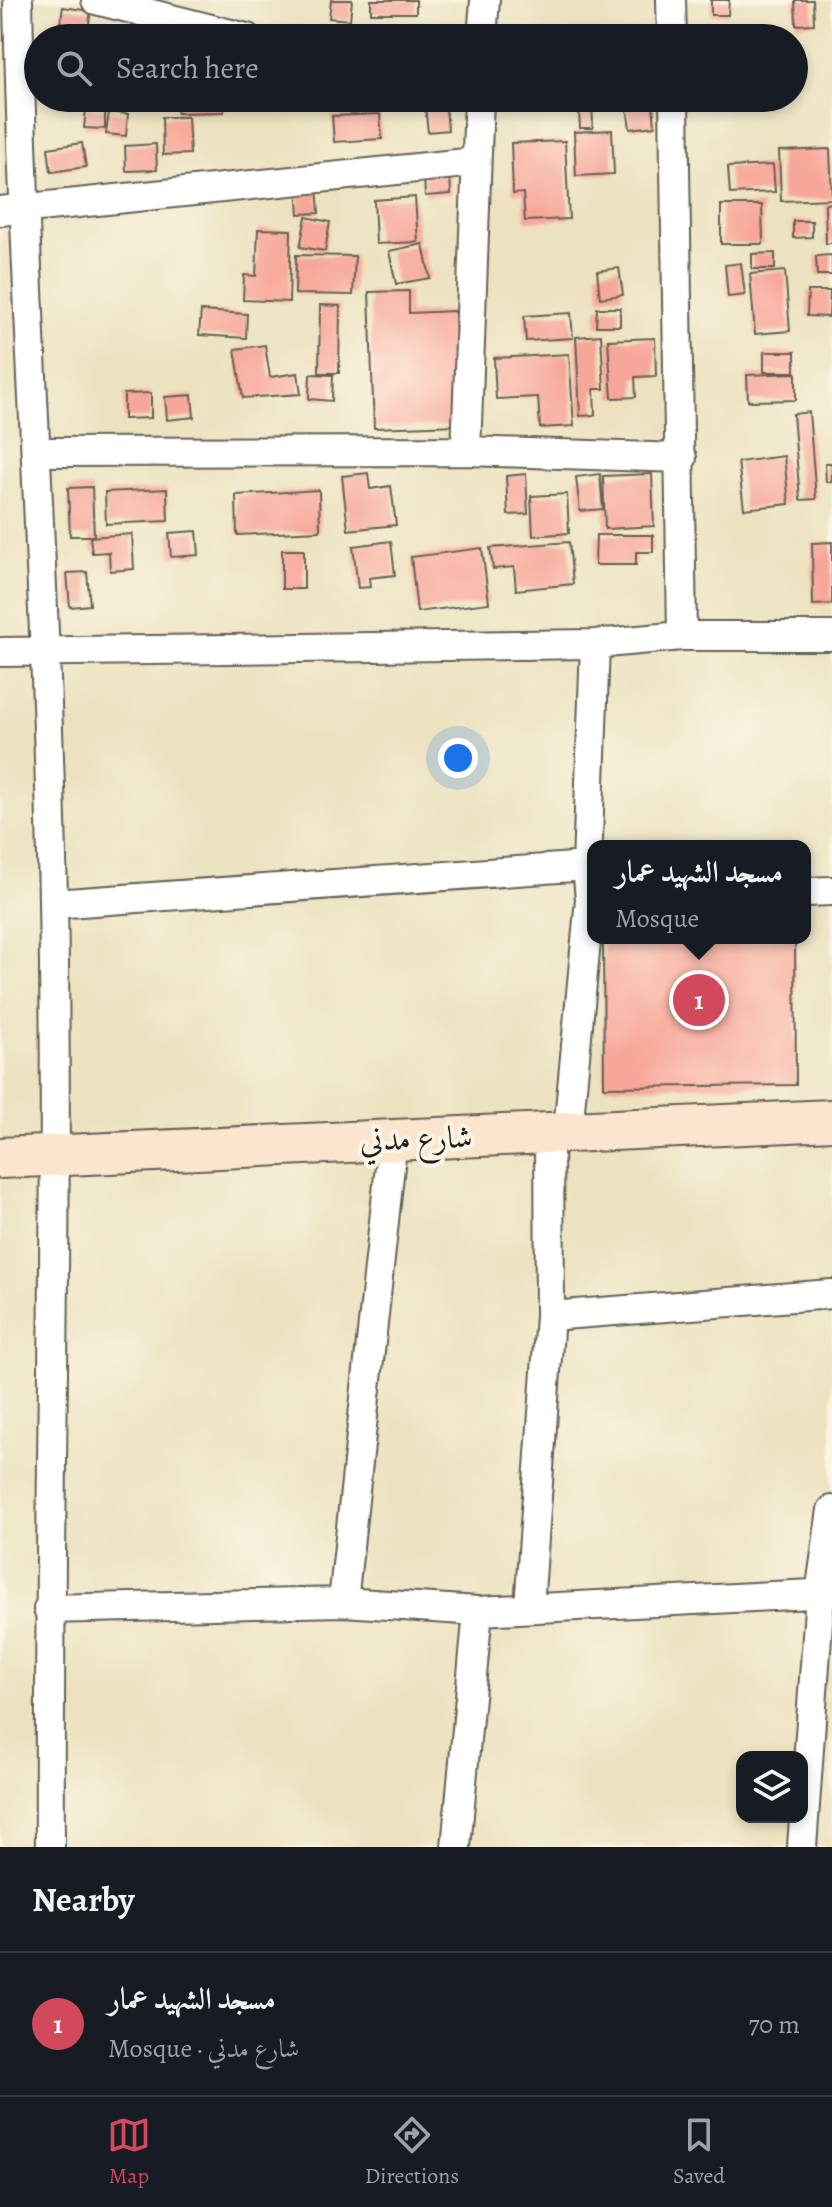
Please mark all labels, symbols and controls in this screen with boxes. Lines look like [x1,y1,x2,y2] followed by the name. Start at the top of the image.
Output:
[24,24,808,112] search box
[52,46,96,90] icon: search
[116,48,259,88] text: Search here
[438,738,478,778] your location
[587,840,811,944] popup
[615,852,783,892] text: مسجد الشهيد عمار
[615,901,699,936] text: Mosque
[673,970,725,1030] pin: 1
[359,1114,473,1167] street label: شارع مدني
[736,1751,808,1823] map controls
[736,1751,808,1823] button: layers
[32,1876,135,1923] text: Nearby
[108,1979,276,2019] text: مسجد الشهيد عمار
[53,2007,63,2042] text: 1
[748,2007,800,2042] text: 70 m
[108,2031,299,2066] text: Mosque · شارع مدني
[107,2113,151,2191] tab: Map
[365,2113,459,2191] tab: Directions
[673,2113,725,2191] tab: Saved

